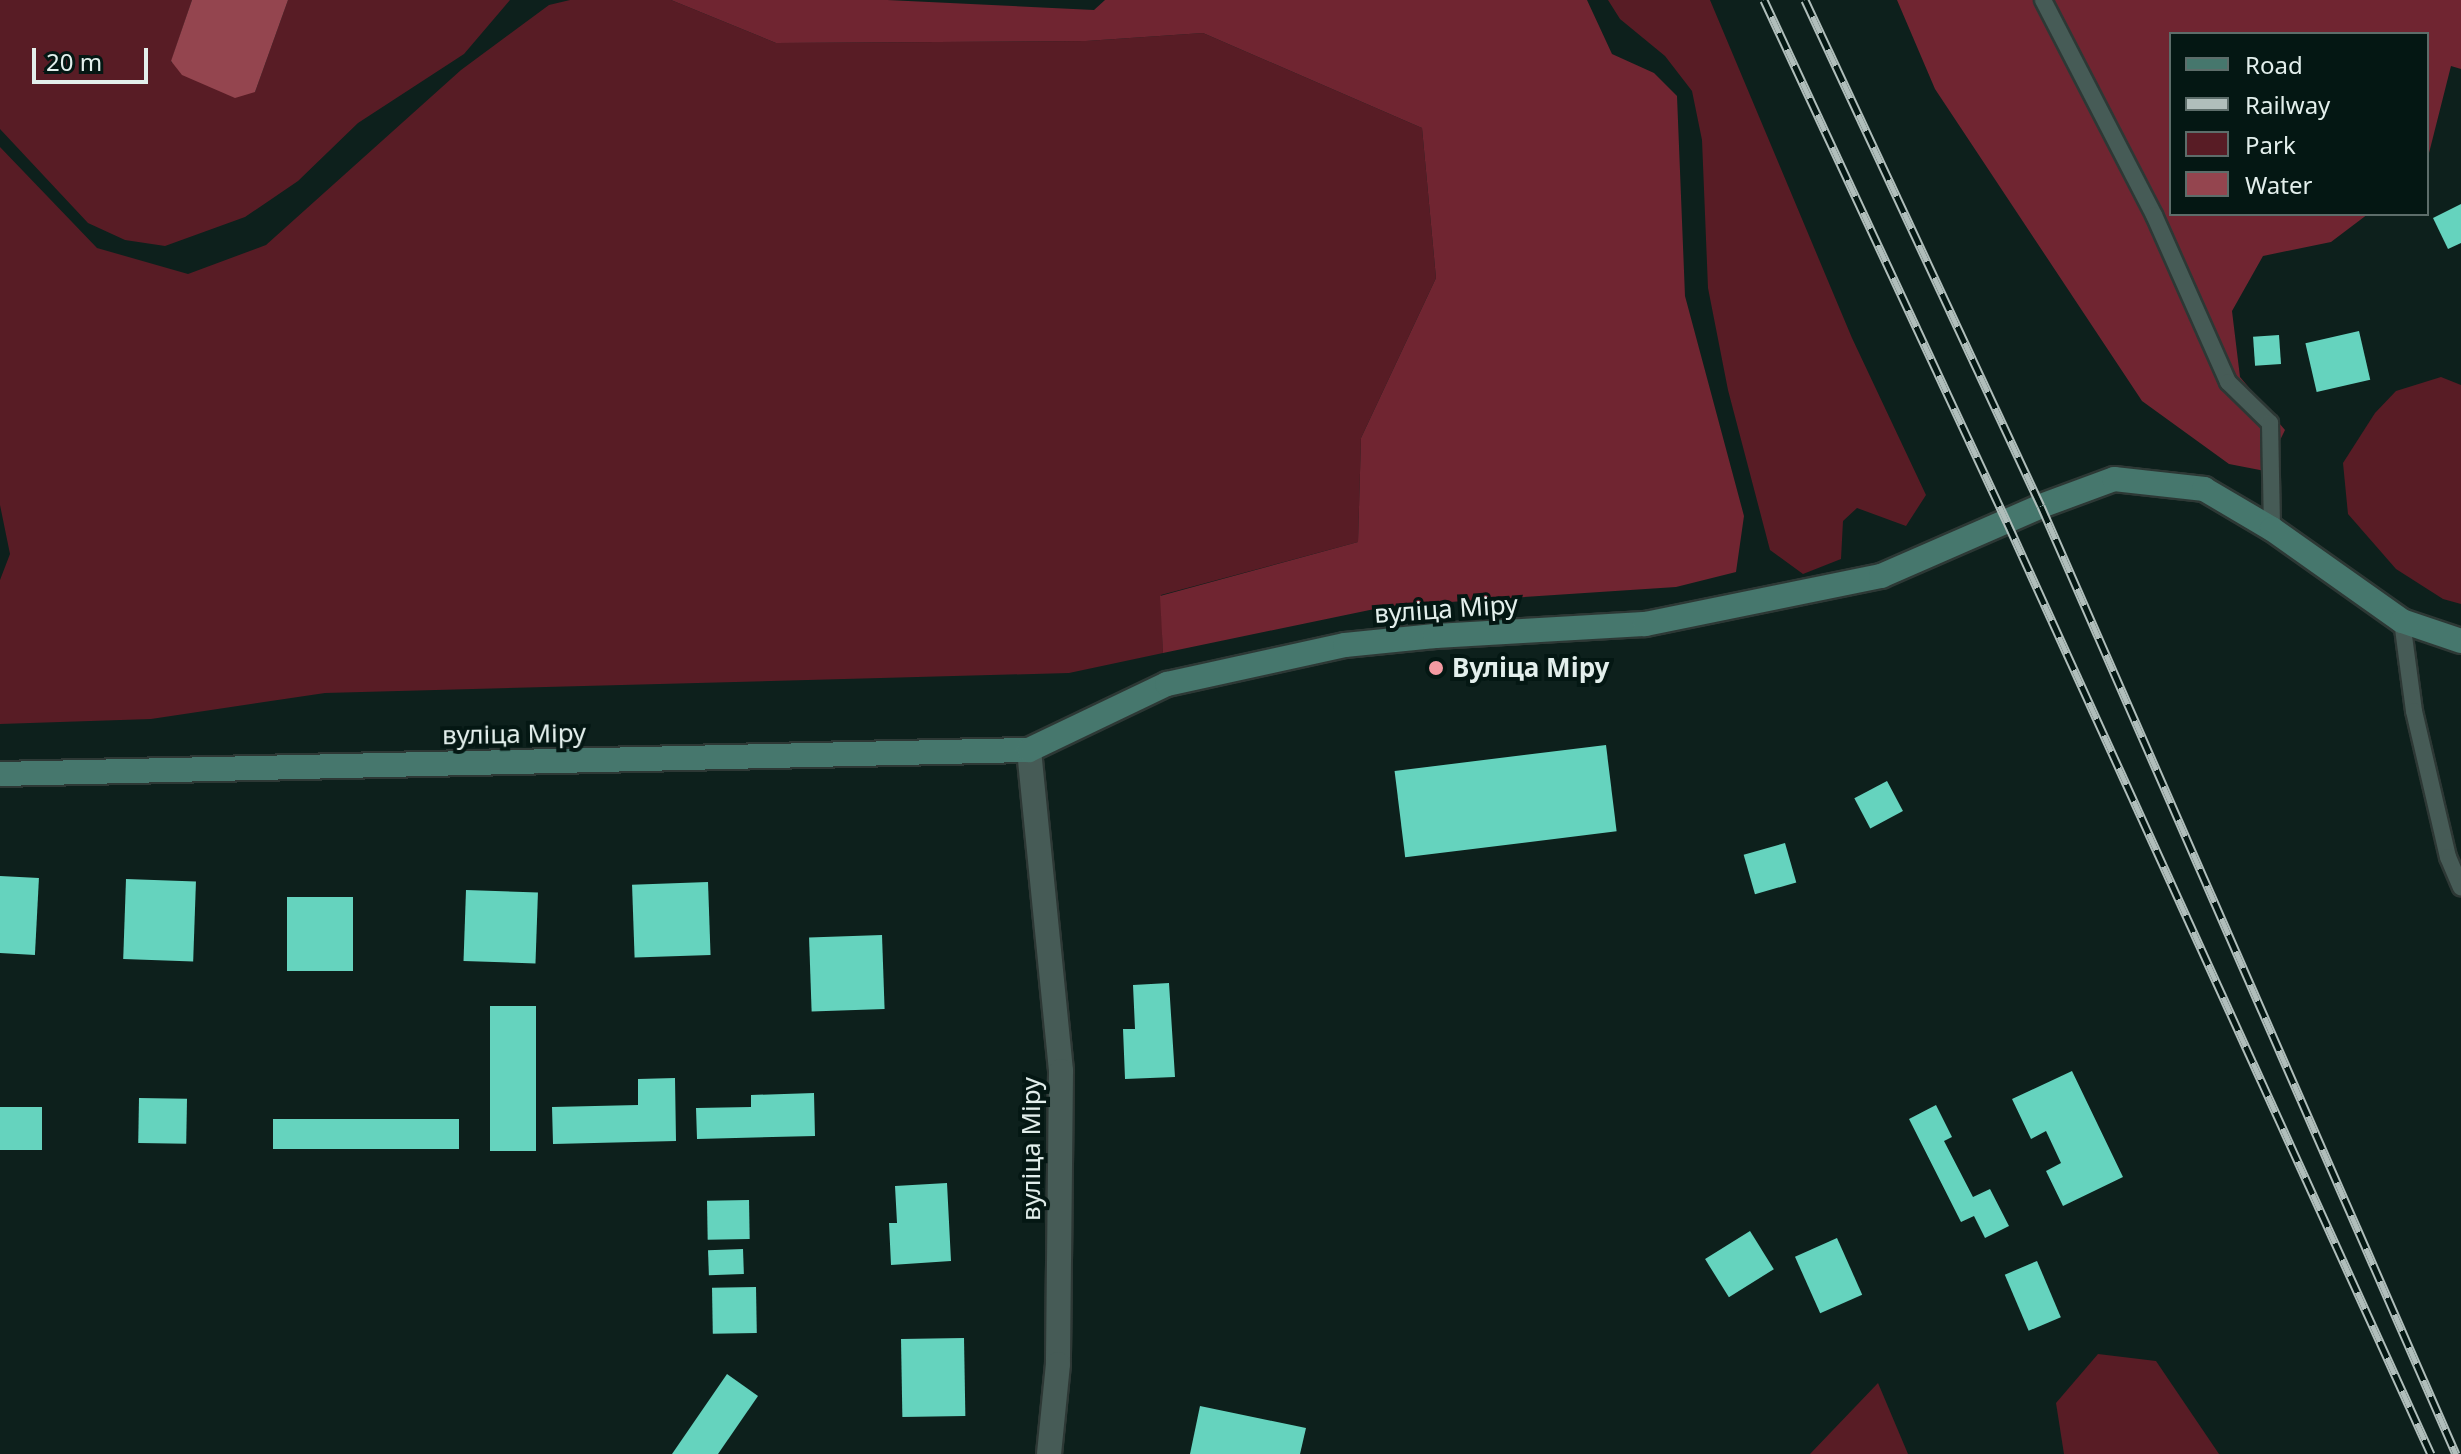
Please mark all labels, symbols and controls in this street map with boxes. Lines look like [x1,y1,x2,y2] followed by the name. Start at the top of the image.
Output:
[36,32,152,82] scale bar
[2169,32,2429,216] legend
[46,45,102,78] text: 20 m
[2245,48,2303,81] text: Road
[2245,88,2330,121] text: Railway
[2245,128,2296,161] text: Park
[2245,168,2312,201] text: Water
[1373,588,1519,630] street label: вуліца Міру
[1452,652,1609,684] place label: Вуліца Міру
[1427,659,1445,677] marker: Вуліца Міру
[442,717,586,751] street label: вуліца Міру
[1015,1077,1047,1221] street label: вуліца Міру

